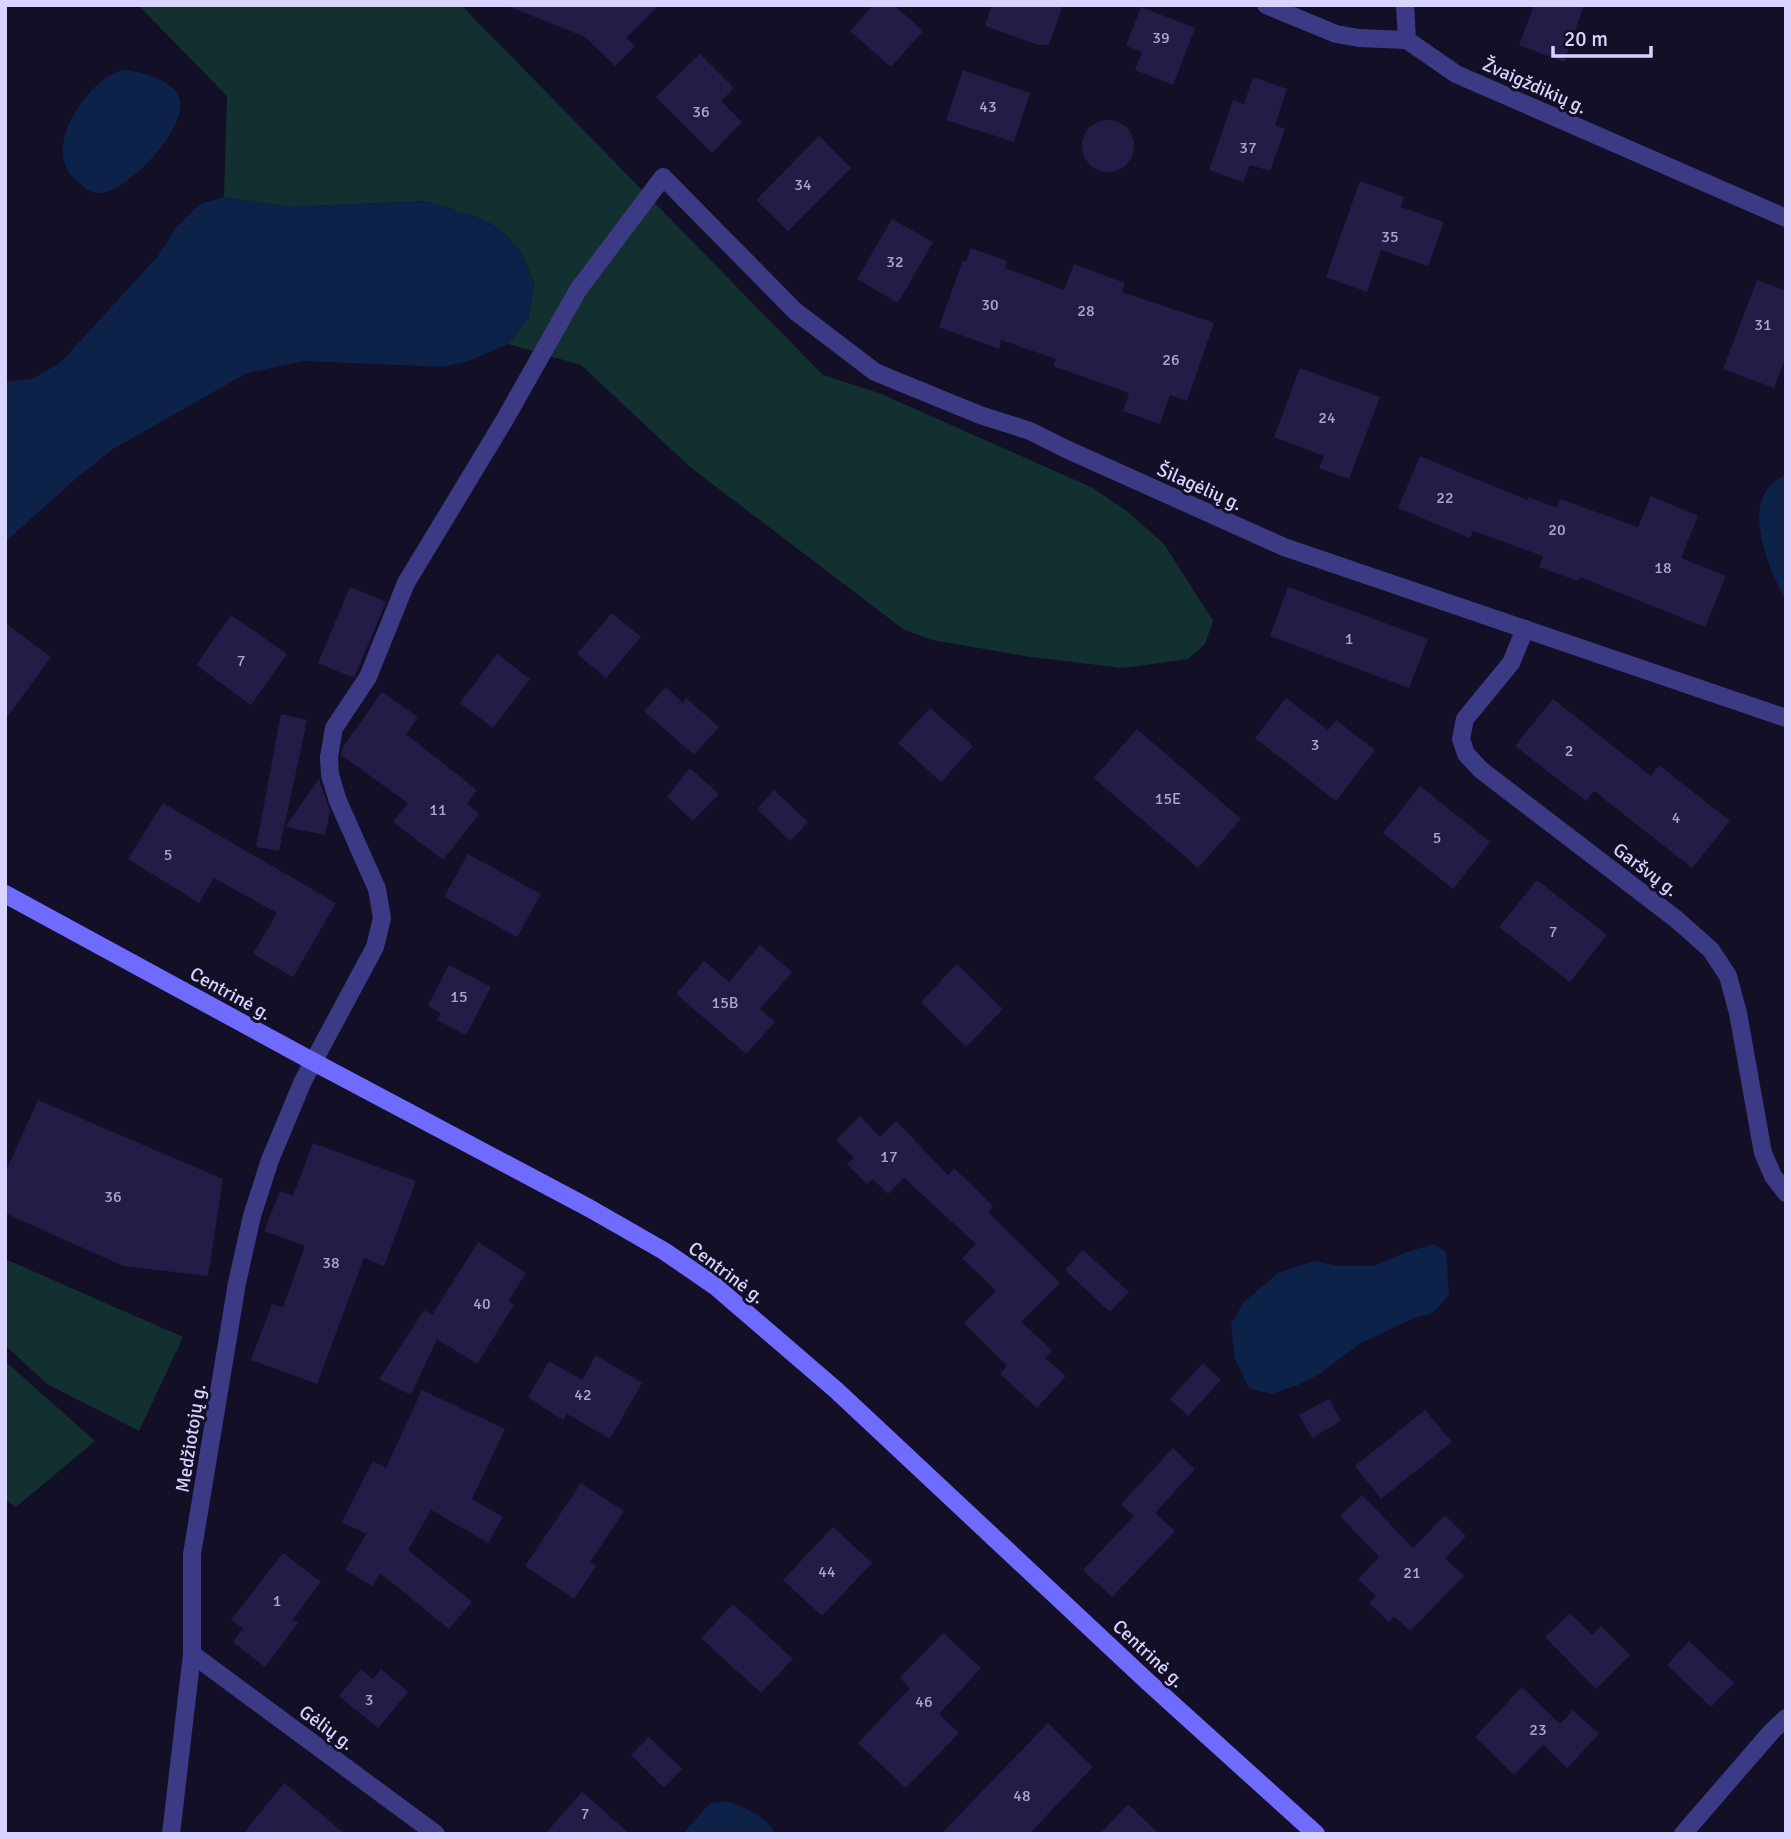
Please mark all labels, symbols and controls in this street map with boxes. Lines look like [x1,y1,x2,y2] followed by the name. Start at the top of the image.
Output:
[1553,14,1651,58] scale bar
[1564,26,1608,52] text: 20 m
[1152,28,1170,48] house number: 39
[1479,52,1590,120] street label: Žvaigždikių g.
[979,97,997,117] house number: 43
[692,102,710,122] house number: 36
[1239,138,1257,158] house number: 37
[794,175,812,195] house number: 34
[1381,227,1399,247] house number: 35
[886,252,904,272] house number: 32
[981,295,999,315] house number: 30
[1077,301,1095,321] house number: 28
[1754,315,1772,335] house number: 31
[1162,350,1180,370] house number: 26
[1318,408,1336,428] house number: 24
[1153,457,1246,516] street label: Šilagėlių g.
[1436,488,1454,508] house number: 22
[1548,520,1566,540] house number: 20
[1654,558,1672,578] house number: 18
[1345,629,1353,649] house number: 1
[237,651,245,671] house number: 7
[1311,735,1319,755] house number: 3
[1565,741,1573,761] house number: 2
[1155,789,1181,809] house number: 15E
[429,800,447,820] house number: 11
[1672,808,1681,828] house number: 4
[1433,828,1441,848] house number: 5
[1608,838,1683,902] street label: Garšvų g.
[164,845,172,865] house number: 5
[1549,922,1557,942] house number: 7
[186,962,275,1026] street label: Centrinė g.
[450,987,468,1007] house number: 15
[712,993,738,1013] house number: 15B
[880,1147,898,1167] house number: 17
[104,1187,122,1207] house number: 36
[683,1236,769,1309] street label: Centrinė g.
[322,1253,340,1273] house number: 38
[473,1294,491,1314] house number: 40
[171,1382,211,1494] street label: Medžiotojų g.
[574,1385,592,1405] house number: 42
[818,1562,836,1582] house number: 44
[1403,1563,1421,1583] house number: 21
[273,1591,281,1611] house number: 1
[1107,1614,1189,1693] street label: Centrinė g.
[365,1690,373,1710] house number: 3
[915,1692,933,1712] house number: 46
[294,1700,359,1756] street label: Gėlių g.
[1529,1720,1547,1740] house number: 23
[1013,1786,1031,1806] house number: 48
[581,1804,589,1824] house number: 7

